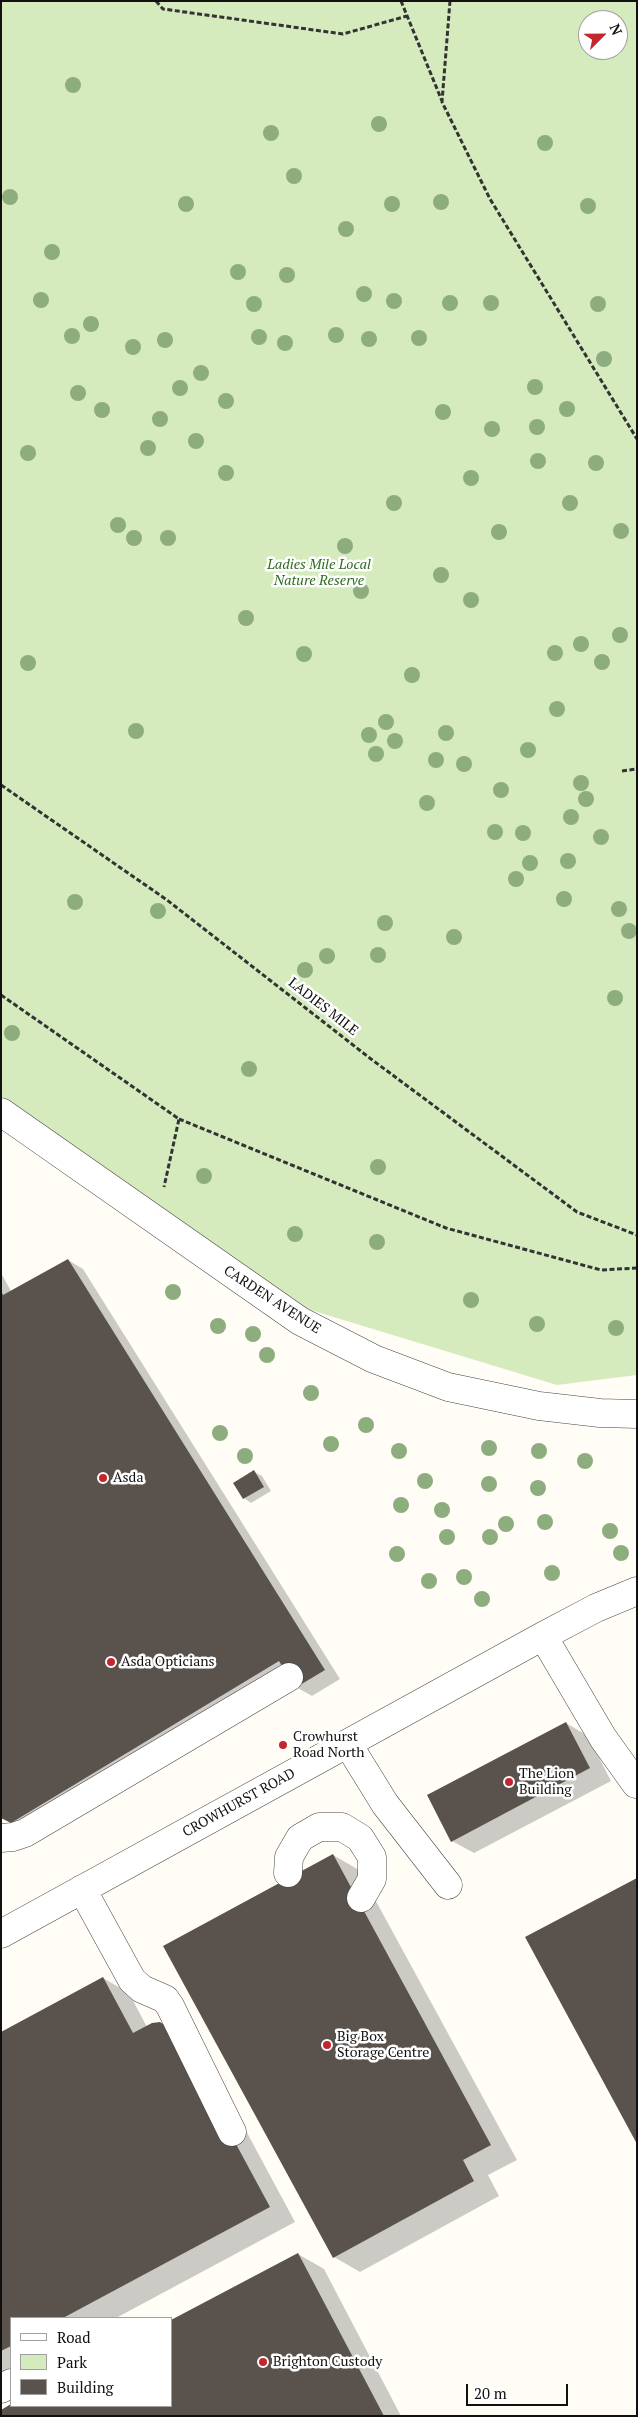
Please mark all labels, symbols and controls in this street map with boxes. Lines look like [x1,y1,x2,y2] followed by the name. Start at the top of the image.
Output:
[578,10,628,60] north arrow
[606,21,627,38] text: N
[267,557,371,590] park label: Ladies Mile Local Nature Reserve
[285,975,361,1039] street label: LADIES MILE
[220,1262,324,1338] street label: CARDEN AVENUE
[113,1470,143,1486] place label: Asda
[97,1472,109,1484] marker: Asda
[121,1654,215,1670] place label: Asda Opticians
[105,1656,117,1668] marker: Asda Opticians
[293,1729,364,1761] place label: Crowhurst Road North
[277,1739,289,1751] marker: Crowhurst Road North
[180,1765,298,1841] street label: CROWHURST ROAD
[519,1766,574,1798] place label: The Lion Building
[503,1776,515,1788] marker: The Lion Building
[337,2029,429,2062] place label: Big Box Storage Centre
[321,2039,333,2051] marker: Big Box Storage Centre
[10,2317,172,2407] legend
[57,2327,90,2347] text: Road
[57,2352,87,2372] text: Park
[273,2354,382,2370] place label: Brighton Custody
[257,2356,269,2368] marker: Brighton Custody
[468,2374,570,2406] scale bar
[57,2377,114,2397] text: Building
[474,2383,507,2403] text: 20 m

